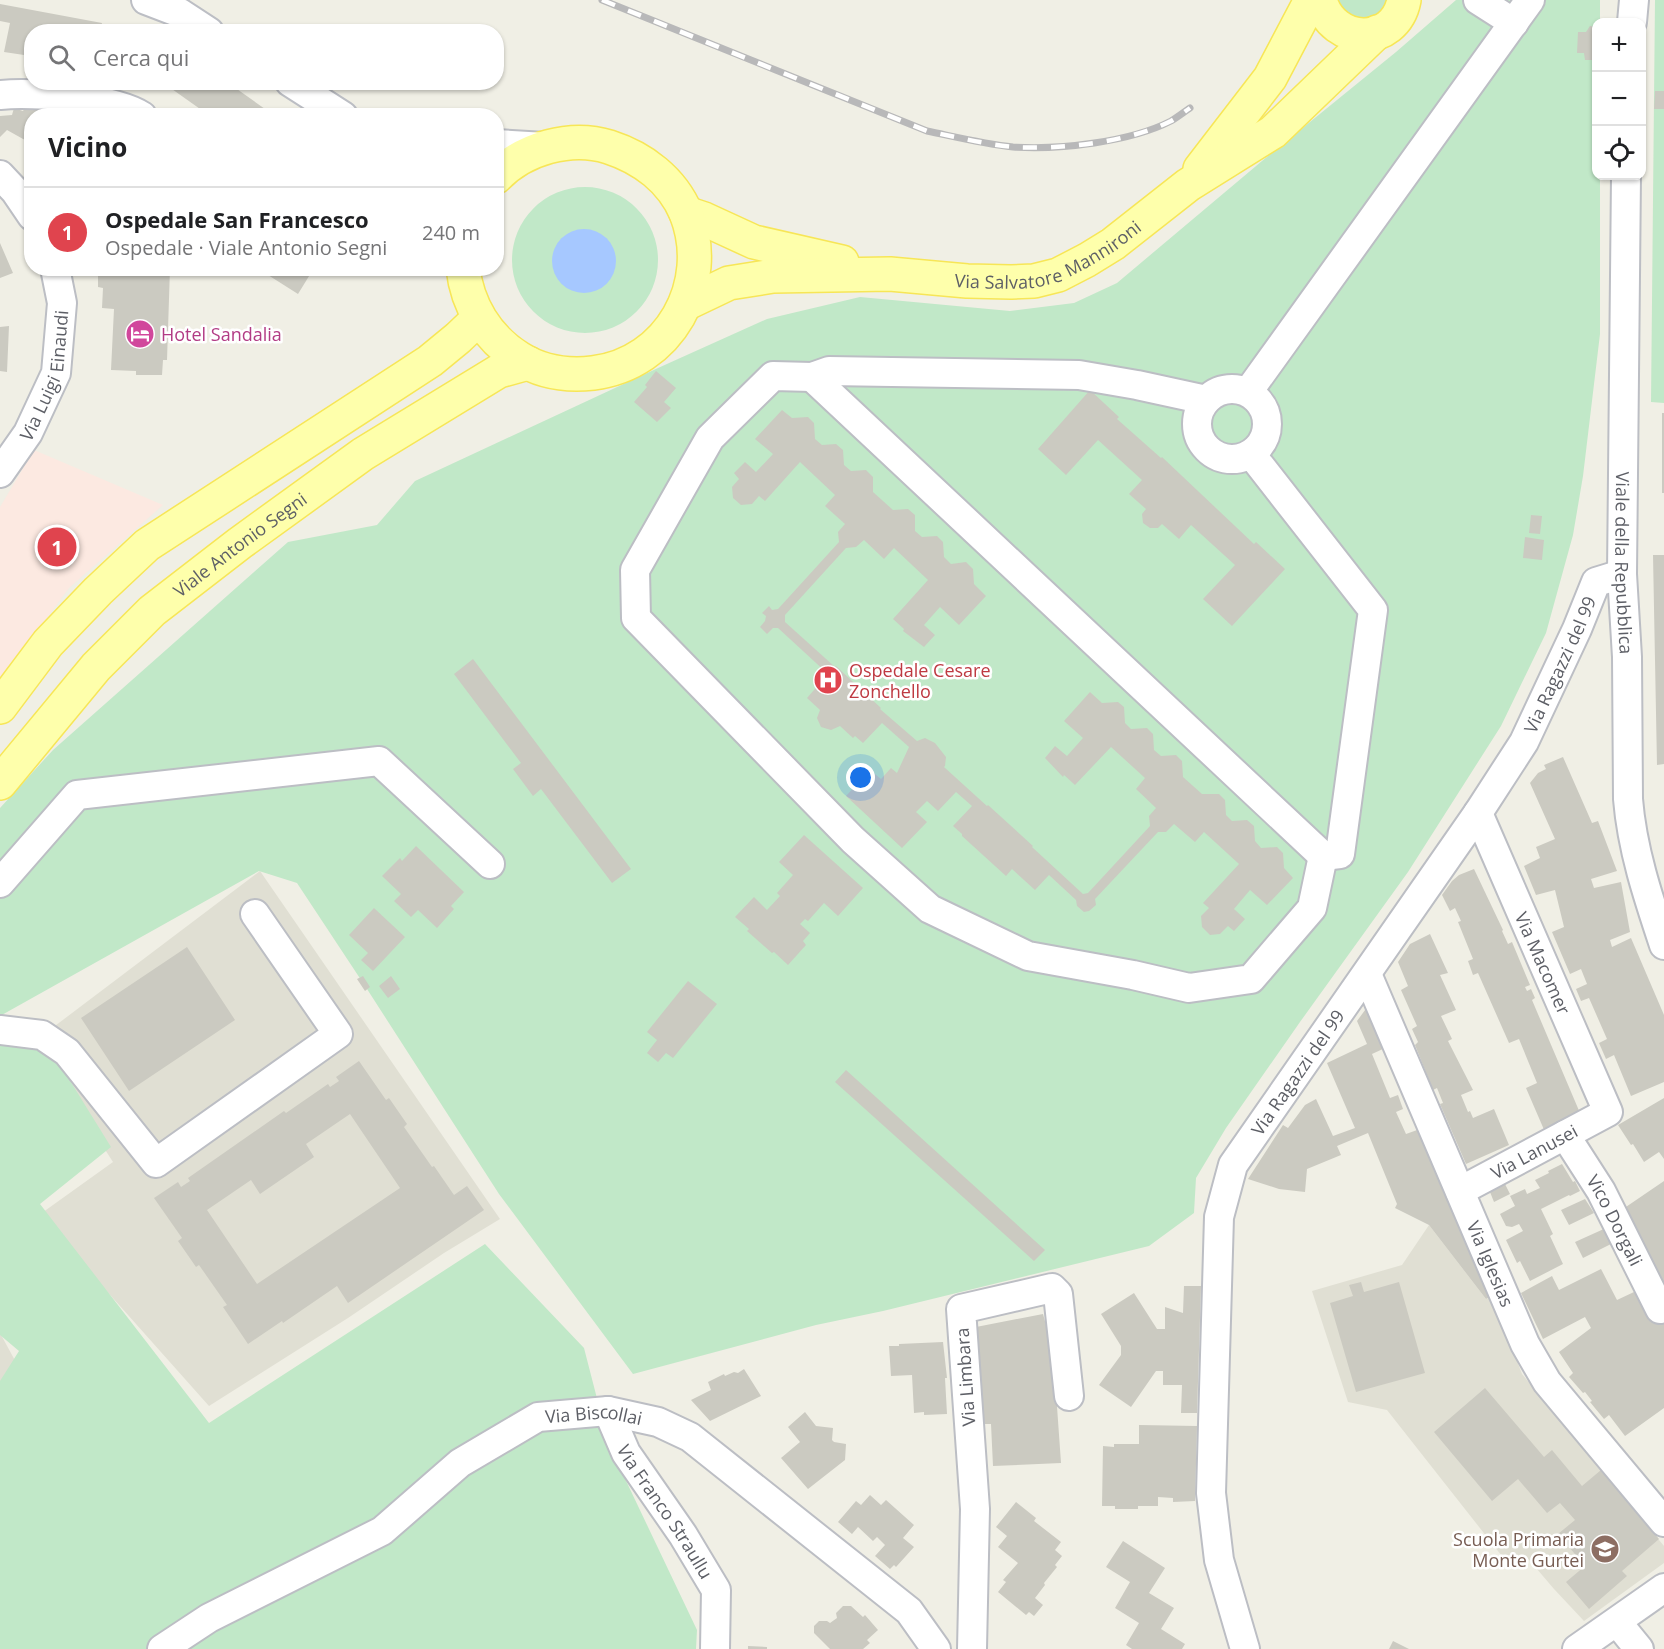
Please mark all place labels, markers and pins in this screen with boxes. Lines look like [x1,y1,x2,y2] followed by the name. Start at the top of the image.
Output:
[124,318,156,350] hotel icon: Hotel Sandalia
[161,322,282,346] place label: Hotel Sandalia
[38,524,76,570] pin: 1
[849,658,991,703] place label: Ospedale Cesare Zonchello
[812,664,844,696] hospital icon: Ospedale Cesare Zonchello
[1453,1527,1584,1572] place label: Scuola Primaria Monte Gurtei
[1589,1533,1621,1565] school or university icon: Scuola Primaria Monte Gurtei

